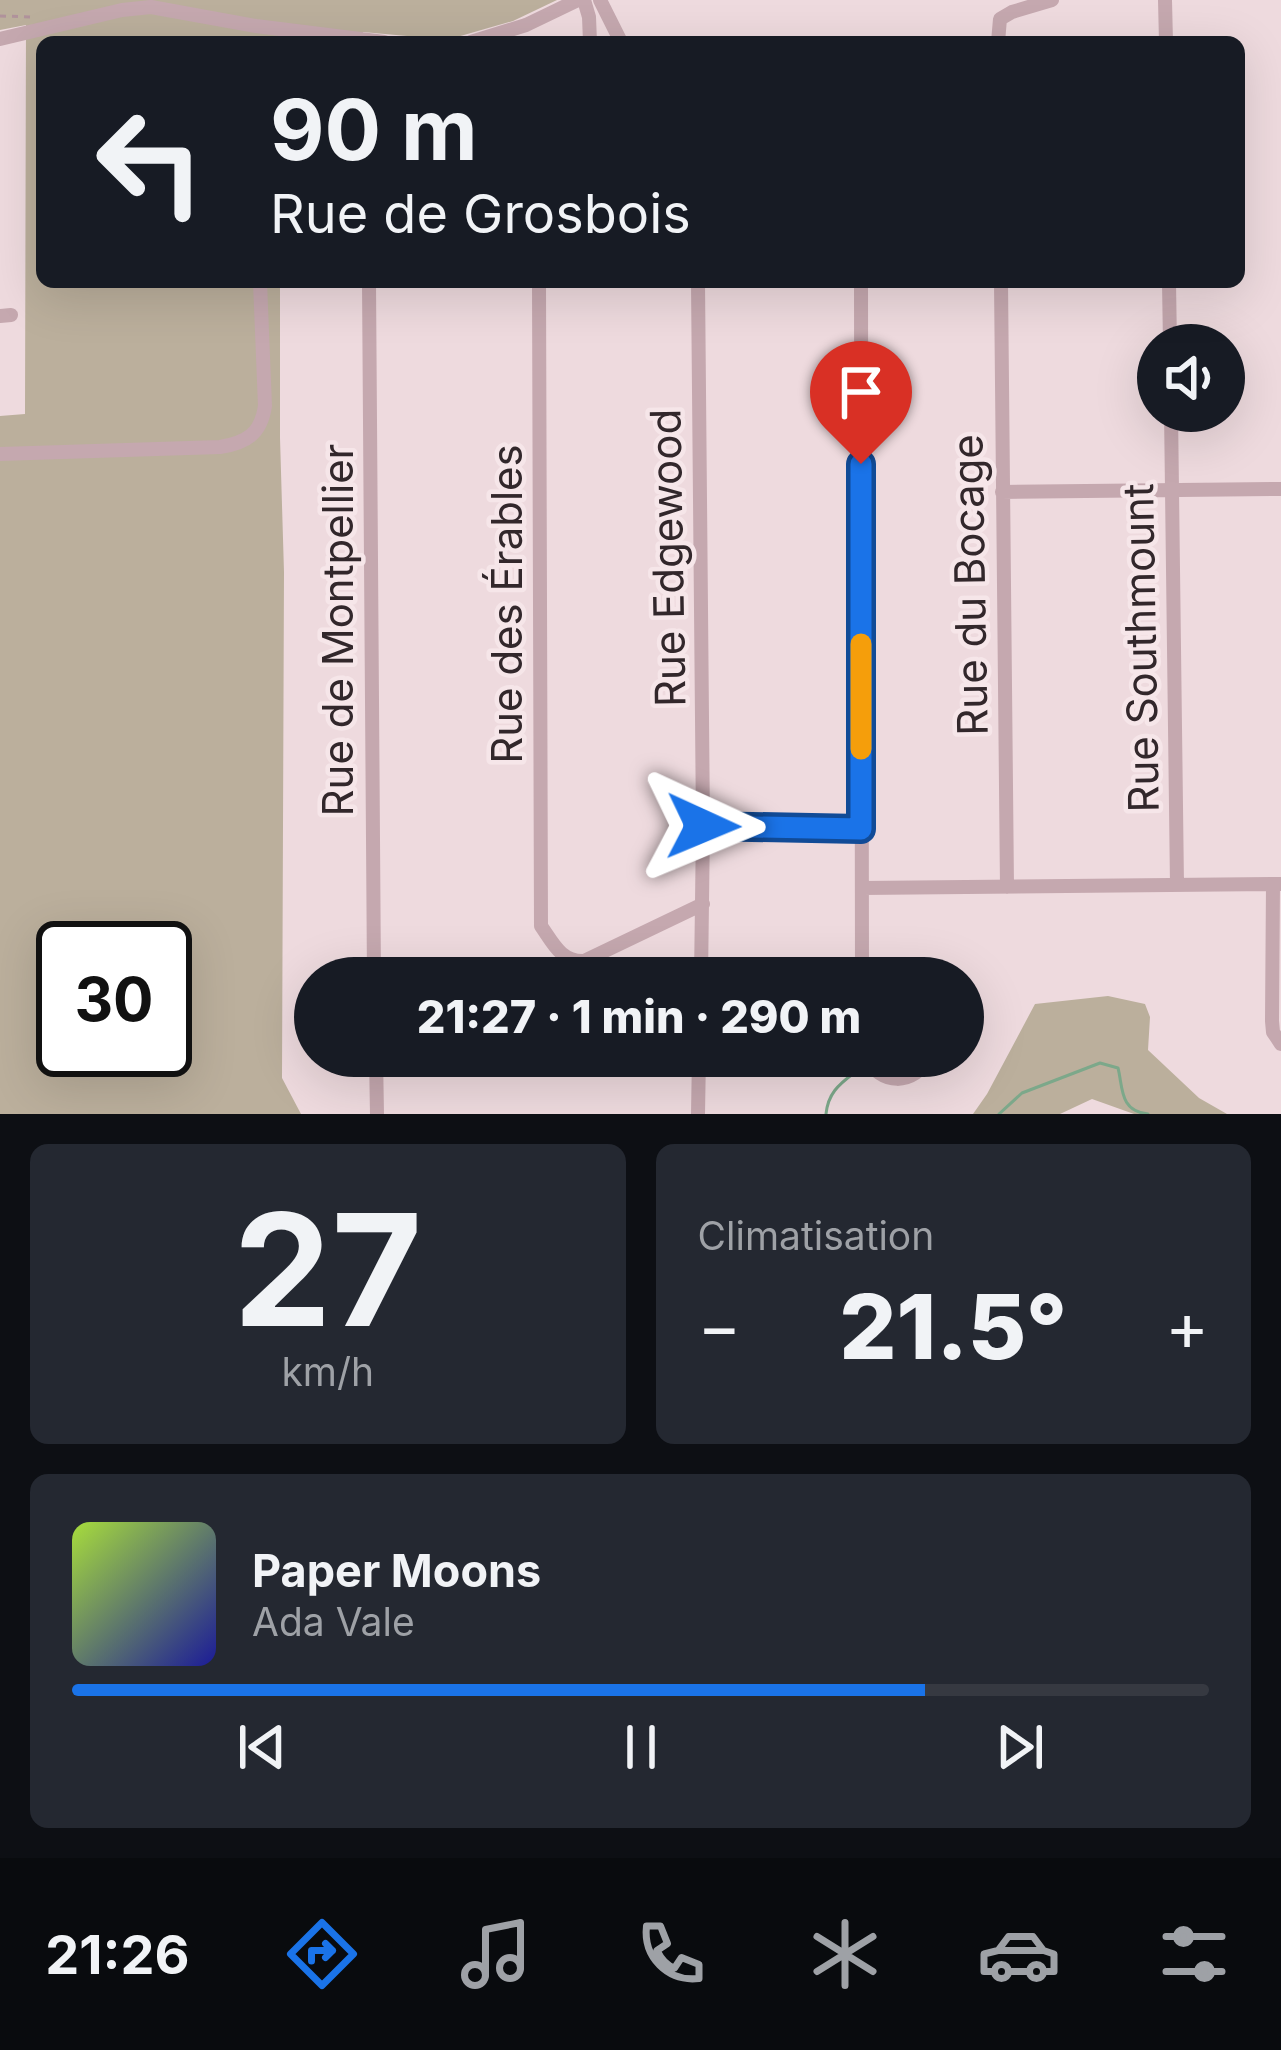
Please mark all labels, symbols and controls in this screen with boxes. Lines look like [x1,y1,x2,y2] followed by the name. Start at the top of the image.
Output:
[270,79,478,180] text: 90 m
[72,84,228,240] icon: left
[270,181,691,246] text: Rue de Grosbois
[1137,324,1245,432] map controls
[1137,324,1245,432] button: sound
[810,341,912,464] pin
[828,359,894,425] icon: arrive
[639,408,696,708] street label: Rue Edgewood
[941,434,998,736] street label: Rue du Bocage
[312,444,363,816] street label: Rue de Montpellier
[481,444,532,764] street label: Rue des Érables
[1112,483,1169,813] street label: Rue Southmount
[640,763,766,889] position arrow
[36,921,192,1077] speed limit sign: 30
[417,989,861,1044] text: 21:27 · 1 min · 290 m
[233,1175,422,1364] text: 27
[698,1212,934,1259] text: Climatisation
[839,1272,1067,1381] text: 21.5°
[698,1286,741,1366] text: −
[1165,1286,1209,1366] text: +
[281,1348,374,1395] text: km/h
[252,1543,541,1598] text: Paper Moons
[252,1598,415,1645] text: Ada Vale
[229,1714,295,1780] icon: previous
[608,1714,674,1780] icon: pause
[987,1714,1053,1780] icon: next
[280,1912,364,1996] icon: directions
[454,1912,538,1996] icon: music
[629,1912,713,1996] icon: phone
[803,1912,887,1996] icon: climate
[977,1912,1061,1996] icon: car
[1152,1912,1236,1996] icon: filters
[45,1922,190,1987] text: 21:26

